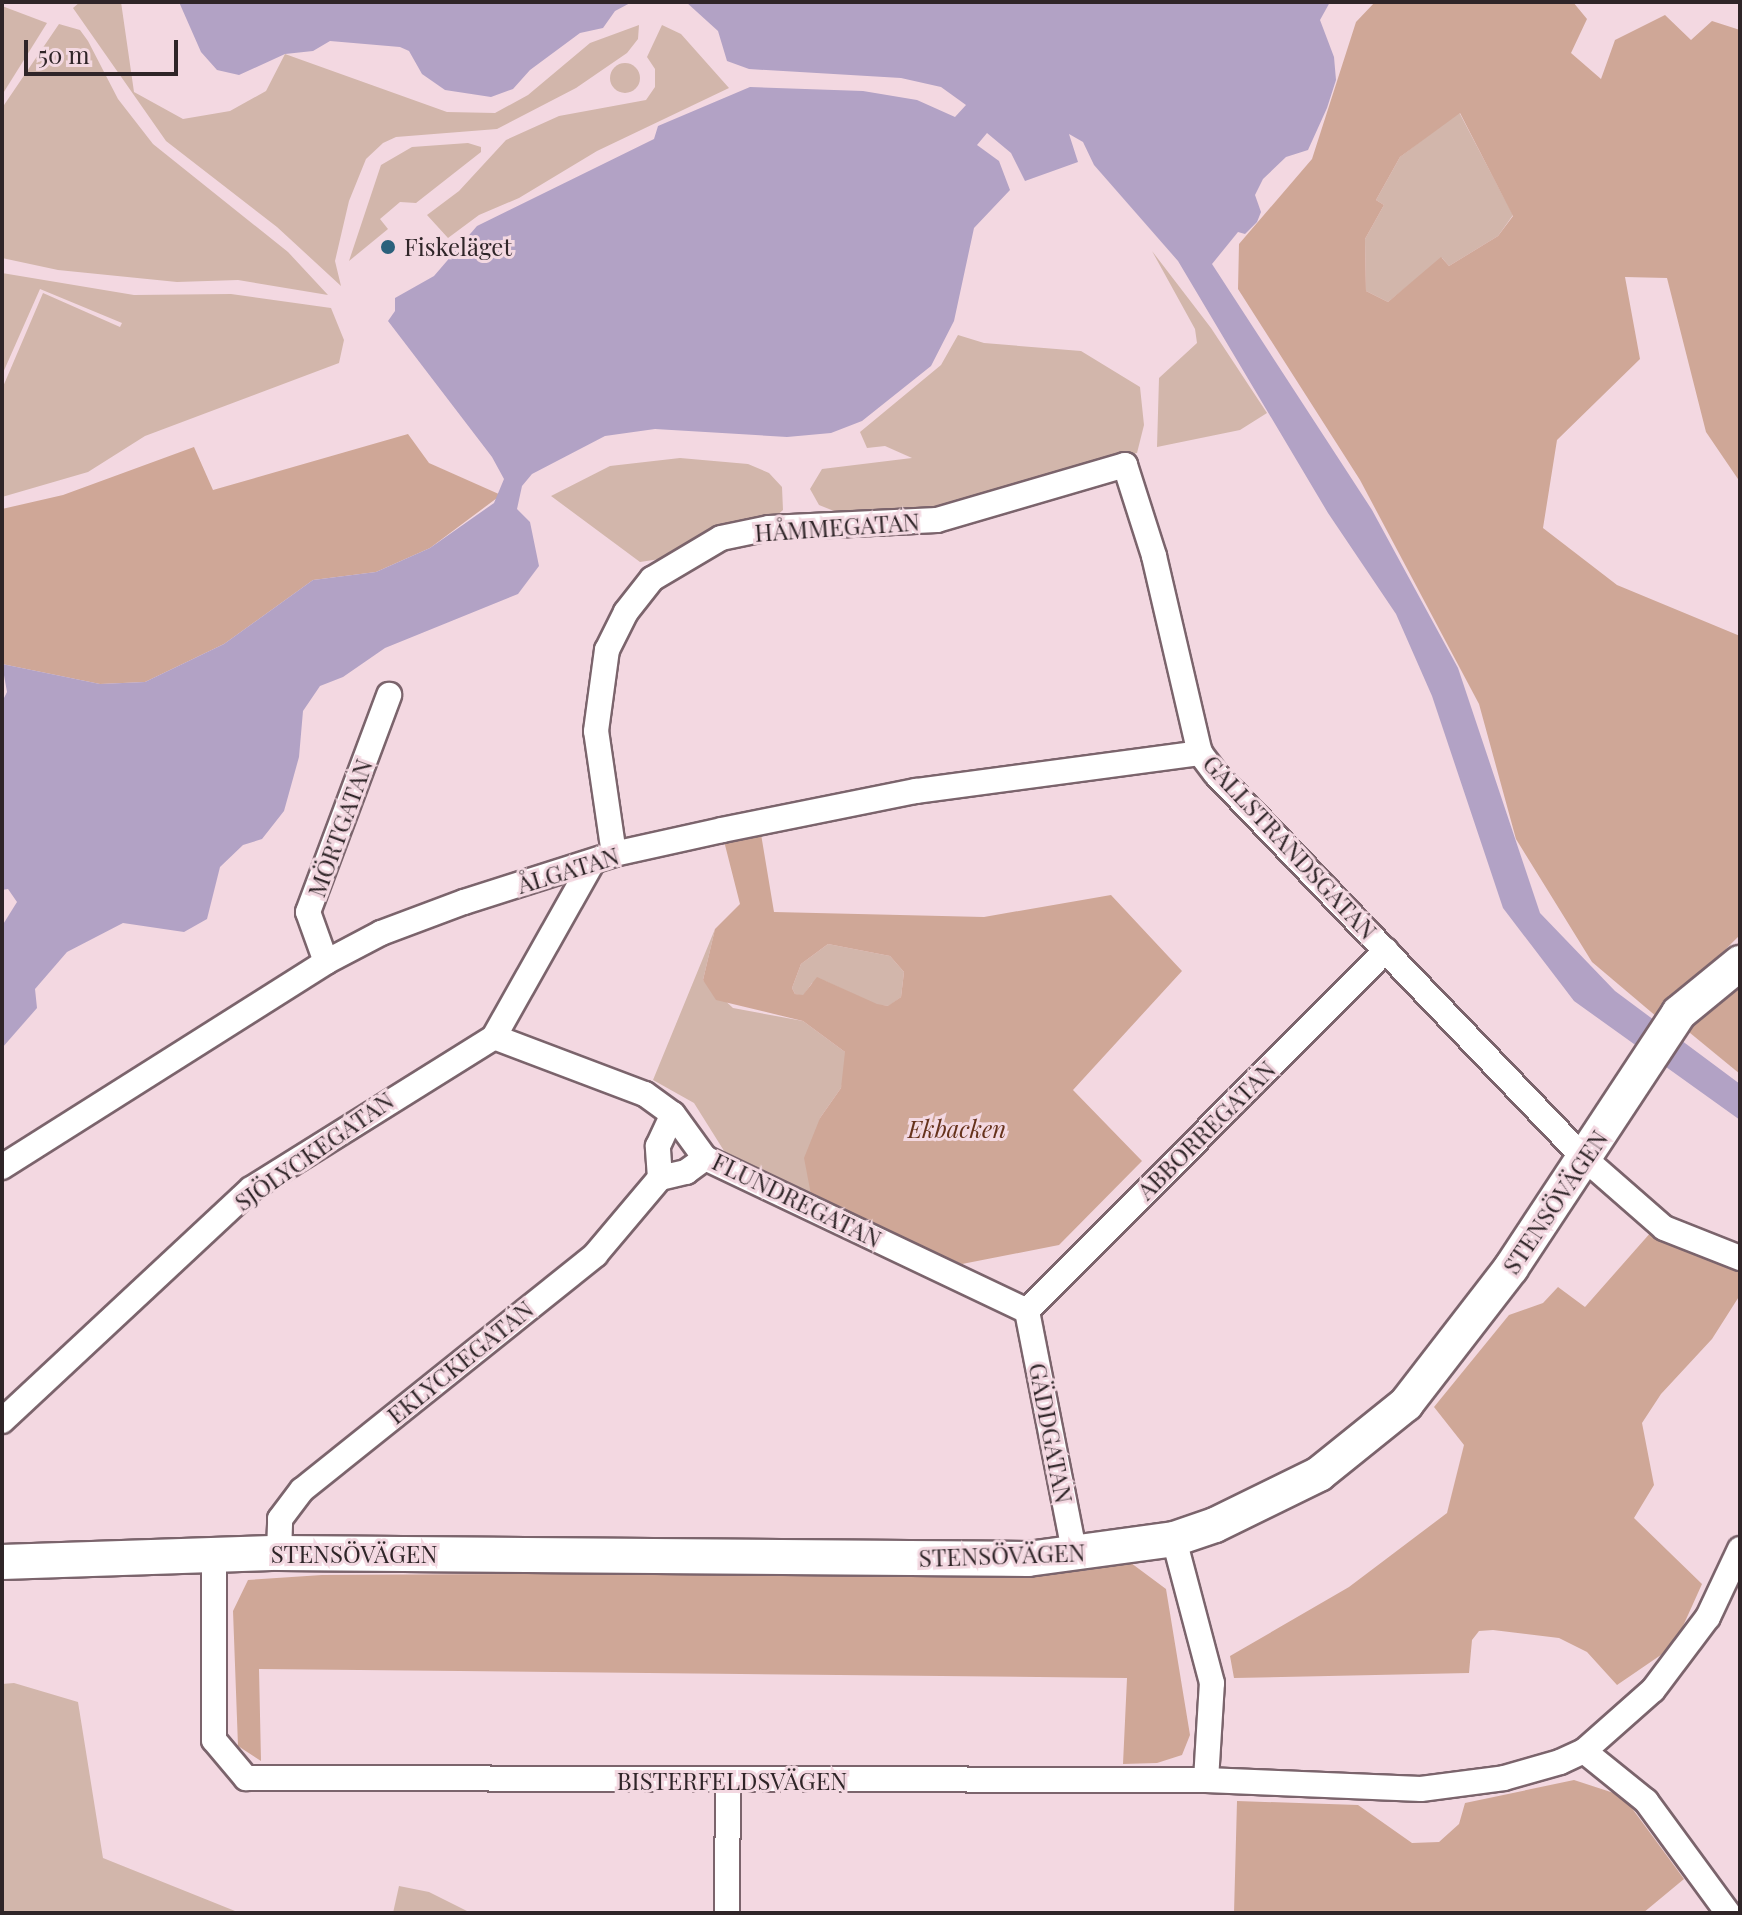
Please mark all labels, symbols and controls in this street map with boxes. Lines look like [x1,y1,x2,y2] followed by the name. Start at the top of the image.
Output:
[28,24,182,74] scale bar
[38,38,90,70] text: 50 m
[404,233,512,261] place label: Fiskeläget
[379,238,397,256] marker: Fiskeläget
[754,507,920,547] street label: HÅMMEGATAN
[1197,749,1383,945] street label: GALLSTRANDSGATAN
[302,755,378,901] street label: MÖRTGATAN
[514,841,622,899] street label: ÅLGATAN
[1131,1055,1281,1205] street label: ABBORREGATAN
[229,1086,399,1216] street label: SJÖLYCKEGATAN
[908,1115,1006,1143] park label: Ekbacken
[1496,1125,1614,1279] street label: STENSÖVÄGEN
[708,1147,886,1253] street label: FLUNDREGATAN
[381,1294,539,1430] street label: EKLYCKEGATAN
[1023,1360,1079,1506] street label: GÄDDGATAN
[918,1538,1086,1572] street label: STENSÖVÄGEN
[271,1540,437,1568] street label: STENSÖVÄGEN
[617,1767,847,1795] street label: BISTERFELDSVÄGEN

